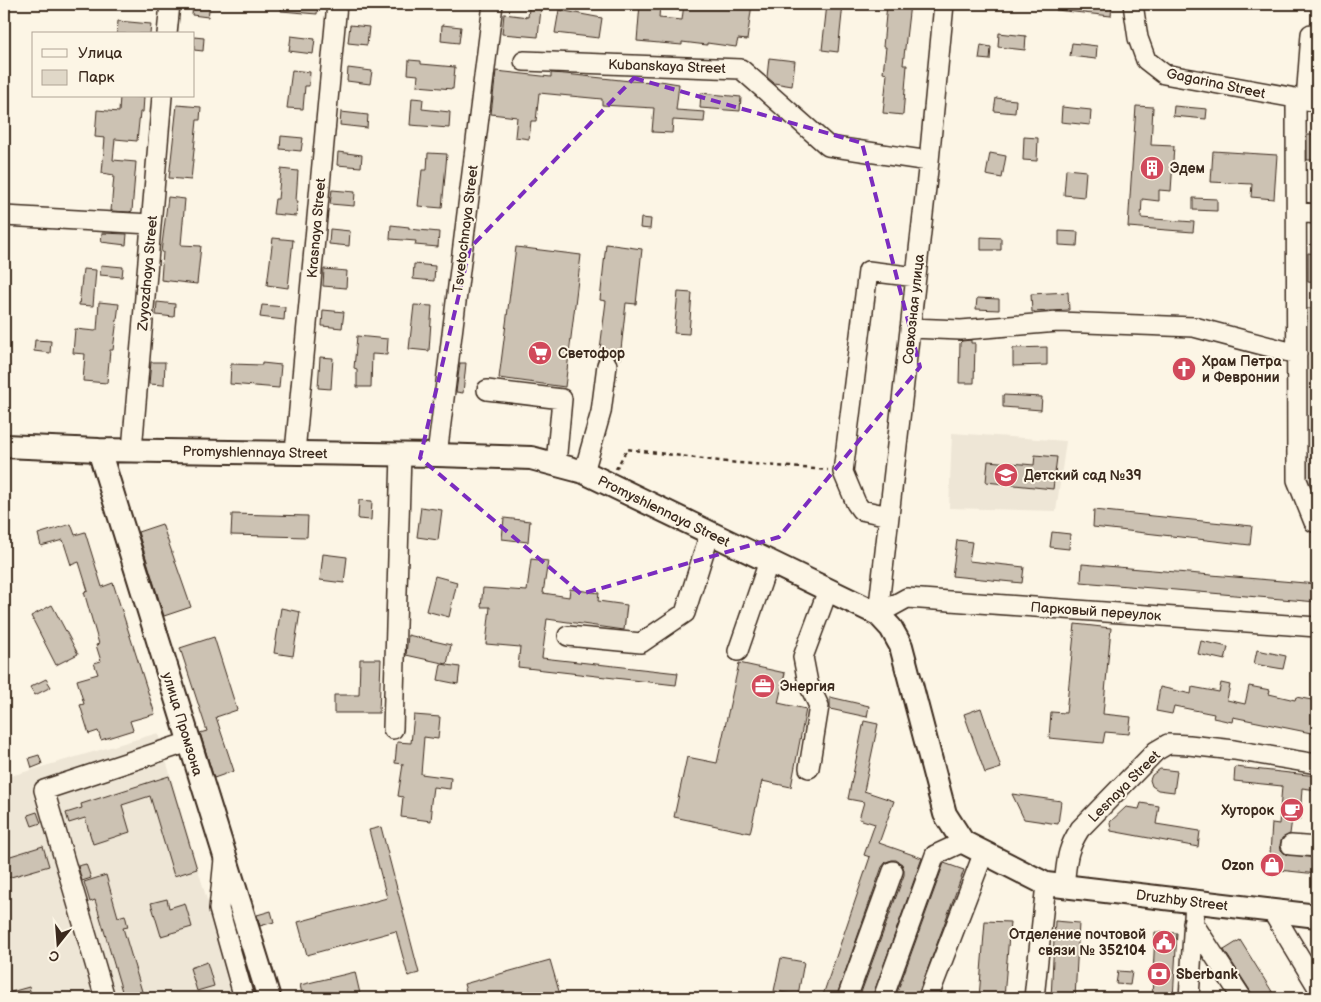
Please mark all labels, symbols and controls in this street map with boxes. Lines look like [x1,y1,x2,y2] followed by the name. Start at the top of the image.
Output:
[32,32,195,98] legend
[78,44,123,63] text: Улица
[608,56,727,77] street label: Kubanskaya Street
[1165,65,1268,102] street label: Gagarina Street
[78,68,115,87] text: Парк
[1139,155,1165,181] building icon: Эдем
[1170,160,1205,177] place label: Эдем
[449,163,482,294] street label: Tsvetochnaya Street
[304,177,329,279] street label: Krasnaya Street
[134,214,161,332] street label: Zvyozdnaya Street
[899,252,928,365] street label: Совхозная улица
[527,340,553,366] supermarket icon: Светофор
[558,345,626,362] place label: Светофор
[1201,353,1282,386] place label: Храм Петра и Февронии
[1171,356,1197,382] church icon: Храм Петра и Февронии
[182,443,328,462] street label: Promyshlennaya Street
[993,462,1019,488] school or university icon: Детский сад №39
[1024,467,1142,484] place label: Детский сад №39
[595,472,733,551] street label: Promyshlennaya Street
[1030,598,1162,625] street label: Парковый переулок
[159,670,207,779] street label: улица Промзона
[750,673,776,699] office icon: Энергия
[780,678,835,695] place label: Энергия
[1085,746,1164,826] street label: Lesnaya Street
[1279,797,1305,823] cafe icon: Хуторок
[1220,802,1274,819] place label: Хуторок
[1259,852,1285,878] shop icon: Ozon
[1221,857,1254,874] place label: Ozon
[1135,886,1230,915] street label: Druzhby Street
[32,920,82,970] north arrow
[1009,926,1147,959] place label: Отделение почтовой связи № 352104
[1151,929,1177,955] public building icon: Отделение почтовой связи № 352104
[47,946,61,966] text: С
[1146,961,1172,987] bank icon: Sberbank
[1176,966,1238,983] place label: Sberbank

